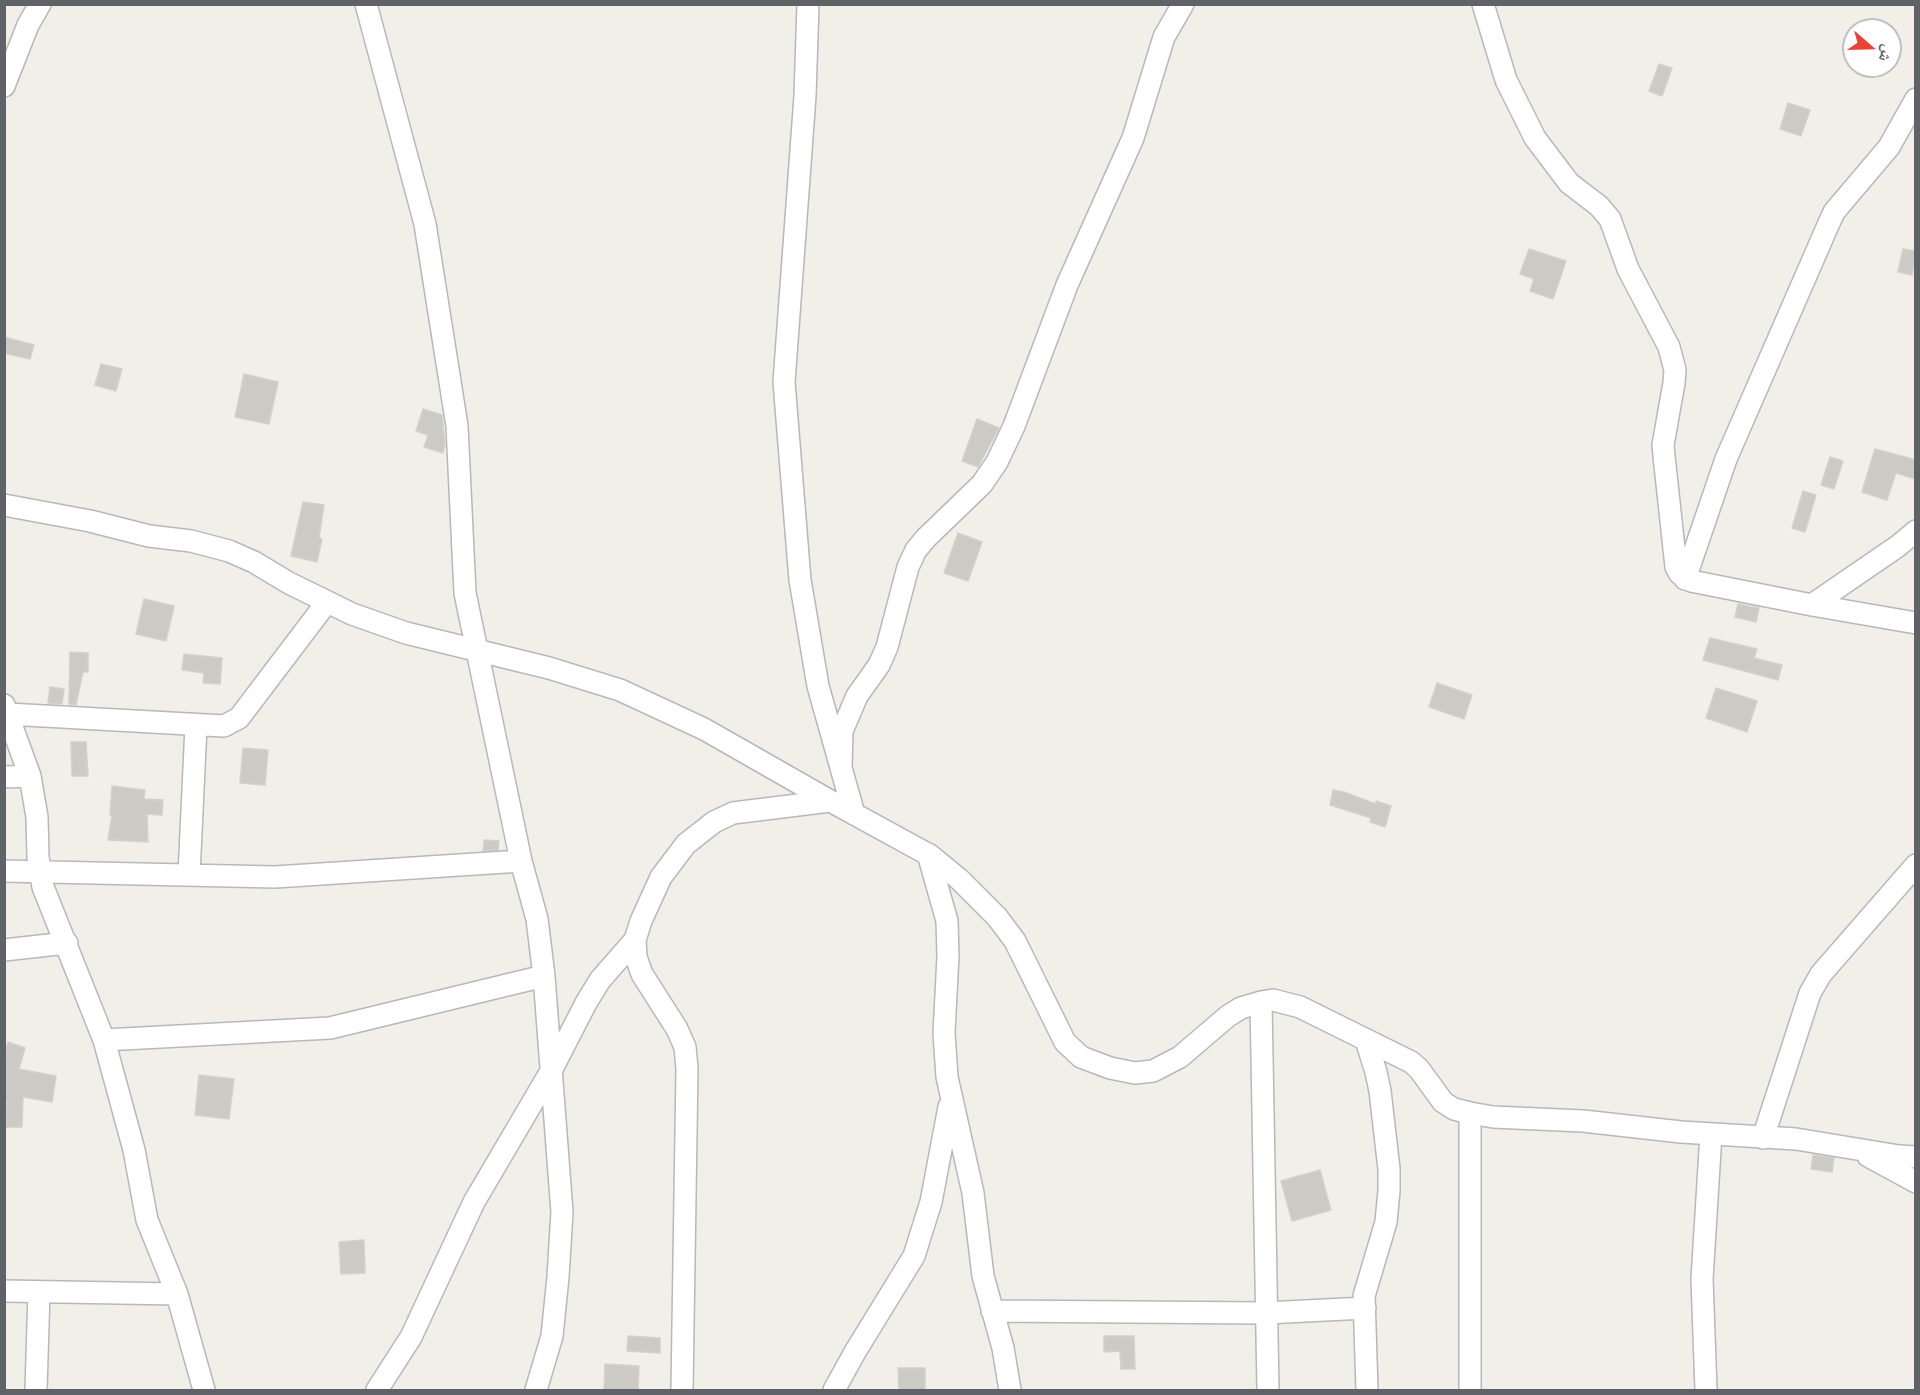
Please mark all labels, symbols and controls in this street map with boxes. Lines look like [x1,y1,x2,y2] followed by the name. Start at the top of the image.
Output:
[1842,18,1902,78] north arrow
[1875,42,1899,65] text: ش

